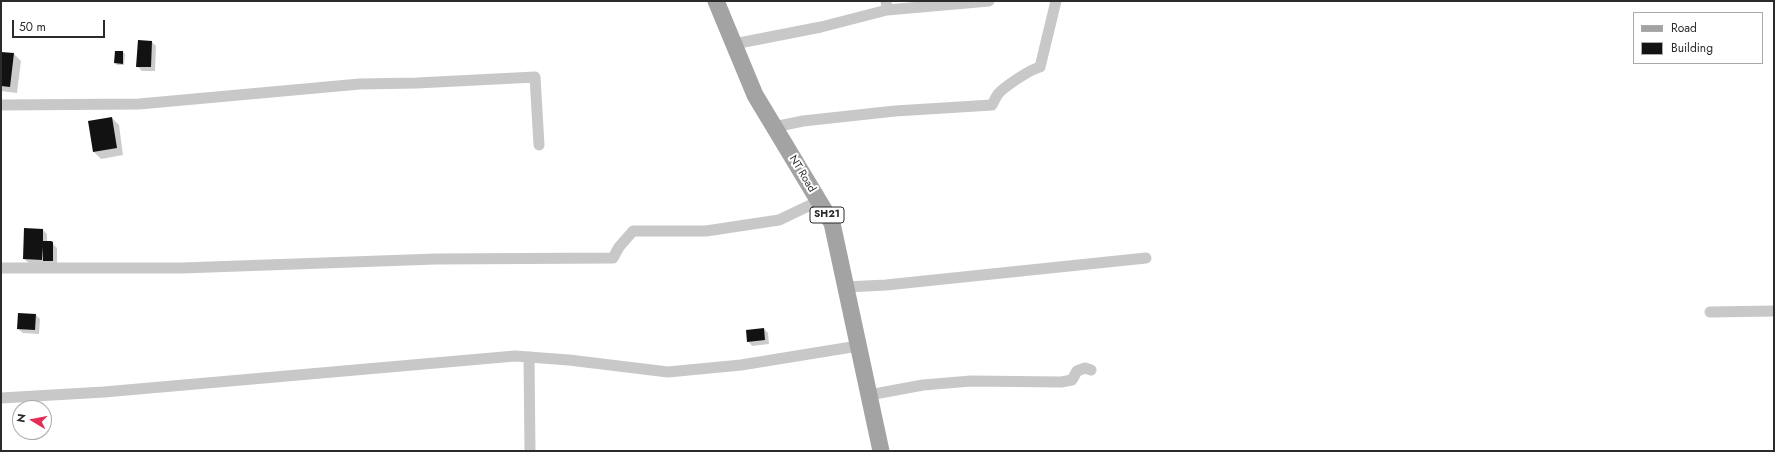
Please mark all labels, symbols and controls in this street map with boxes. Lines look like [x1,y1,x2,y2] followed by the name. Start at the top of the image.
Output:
[14,12,107,38] scale bar
[1633,12,1763,64] legend
[19,18,46,36] text: 50 m
[1671,19,1697,37] text: Road
[1671,39,1713,57] text: Building
[786,153,818,195] street label: NT Road
[810,207,844,223] road number: SH21
[12,400,52,440] north arrow
[13,412,30,424] text: N

